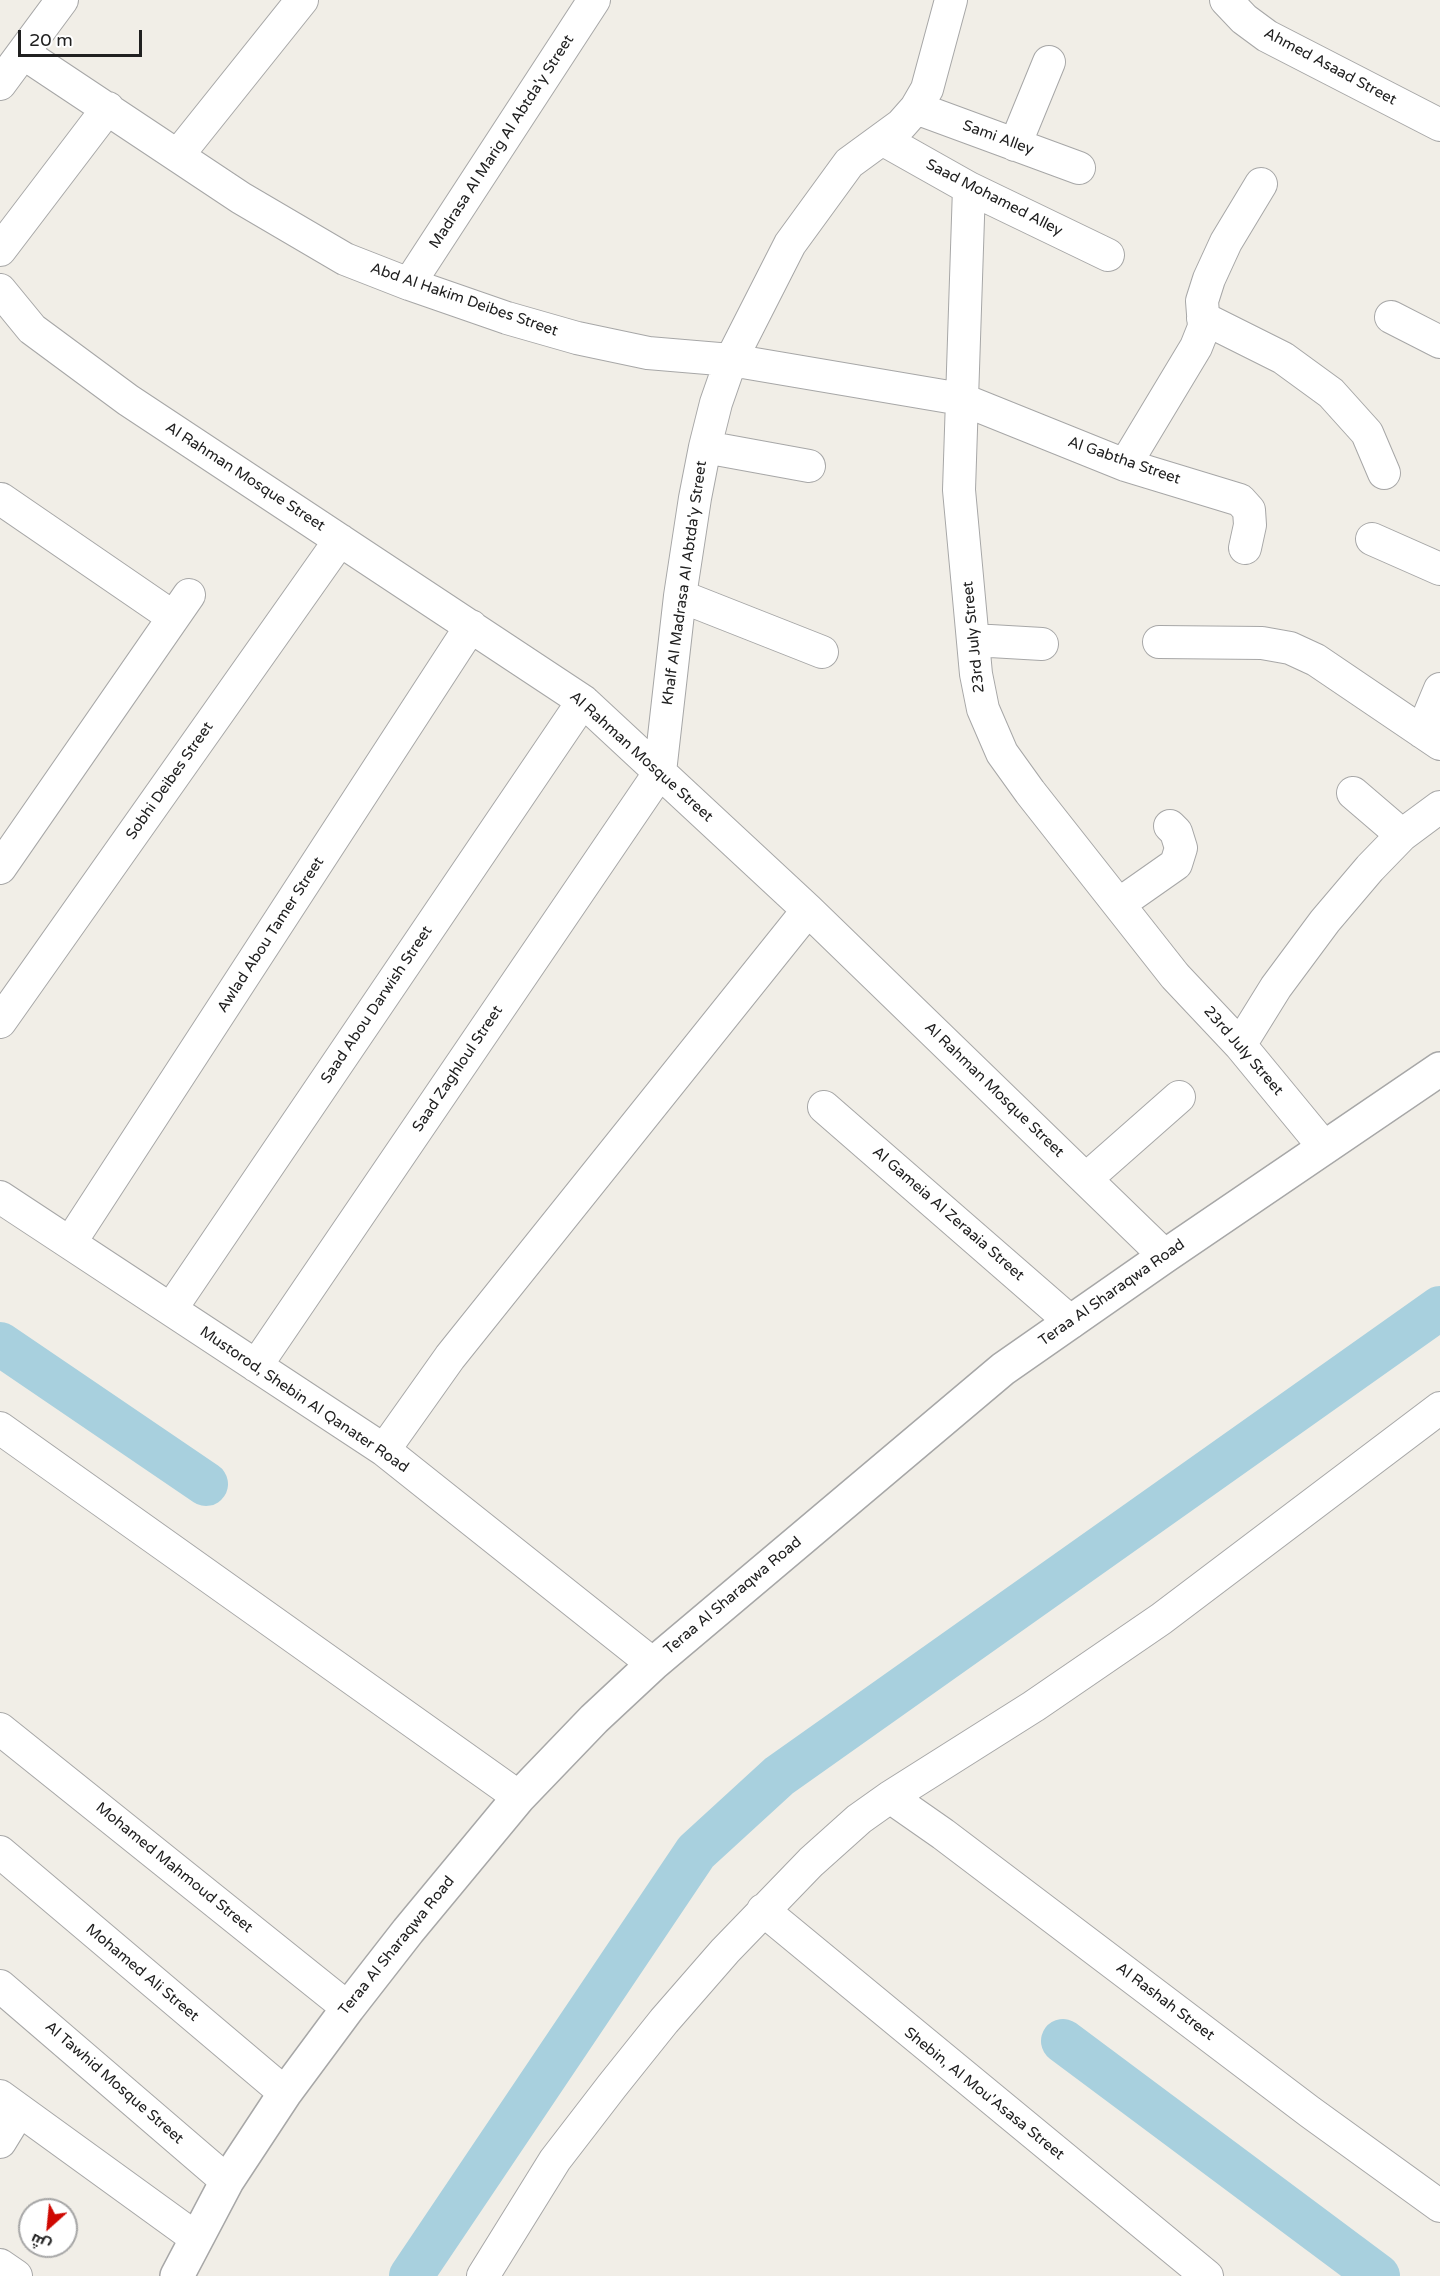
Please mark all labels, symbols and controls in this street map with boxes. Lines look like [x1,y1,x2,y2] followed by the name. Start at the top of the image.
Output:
[21,18,146,56] scale bar
[1261,24,1399,110] street label: Ahmed Asaad Street
[29,29,73,51] text: 20 m
[426,32,578,252] street label: Madrasa Al Marig Al Abtda'y Street
[960,117,1036,159] street label: Sami Alley
[923,156,1065,240] street label: Saad Mohamed Alley
[368,259,560,341] street label: Abd Al Hakim Deibes Street
[162,419,328,535] street label: Al Rahman Mosque Street
[1065,433,1183,489] street label: Al Gabtha Street
[659,460,711,706] street label: Khalf Al Madrasa Al Abtda'y Street
[959,580,989,694] street label: 23rd July Street
[566,688,716,826] street label: Al Rahman Mosque Street
[123,719,217,843] street label: Sobhi Deibes Street
[214,854,328,1016] street label: Awlad Abou Tamer Street
[317,923,437,1087] street label: Saad Abou Darwish Street
[409,1002,507,1136] street label: Saad Zaghloul Street
[1199,1003,1287,1099] street label: 23rd July Street
[921,1019,1067,1161] street label: Al Rahman Mosque Street
[868,1143,1028,1285] street label: Al Gameia Al Zeraaia Street
[1036,1236,1188,1350] street label: Teraa Al Sharaqwa Road
[196,1323,412,1477] street label: Mustorod, Shebin Al Qanater Road
[661,1533,805,1659] street label: Teraa Al Sharaqwa Road
[92,1799,256,1937] street label: Mohamed Mahmoud Street
[335,1873,459,2019] street label: Teraa Al Sharaqwa Road
[82,1920,202,2026] street label: Mohamed Ali Street
[1112,1959,1218,2045] street label: Al Rashah Street
[41,2018,187,2148] street label: Al Tawhid Mosque Street
[900,2024,1068,2164] street label: Shebin, Al Mou'Asasa Street
[18,2198,78,2258] north arrow
[27,2229,54,2256] text: ش

